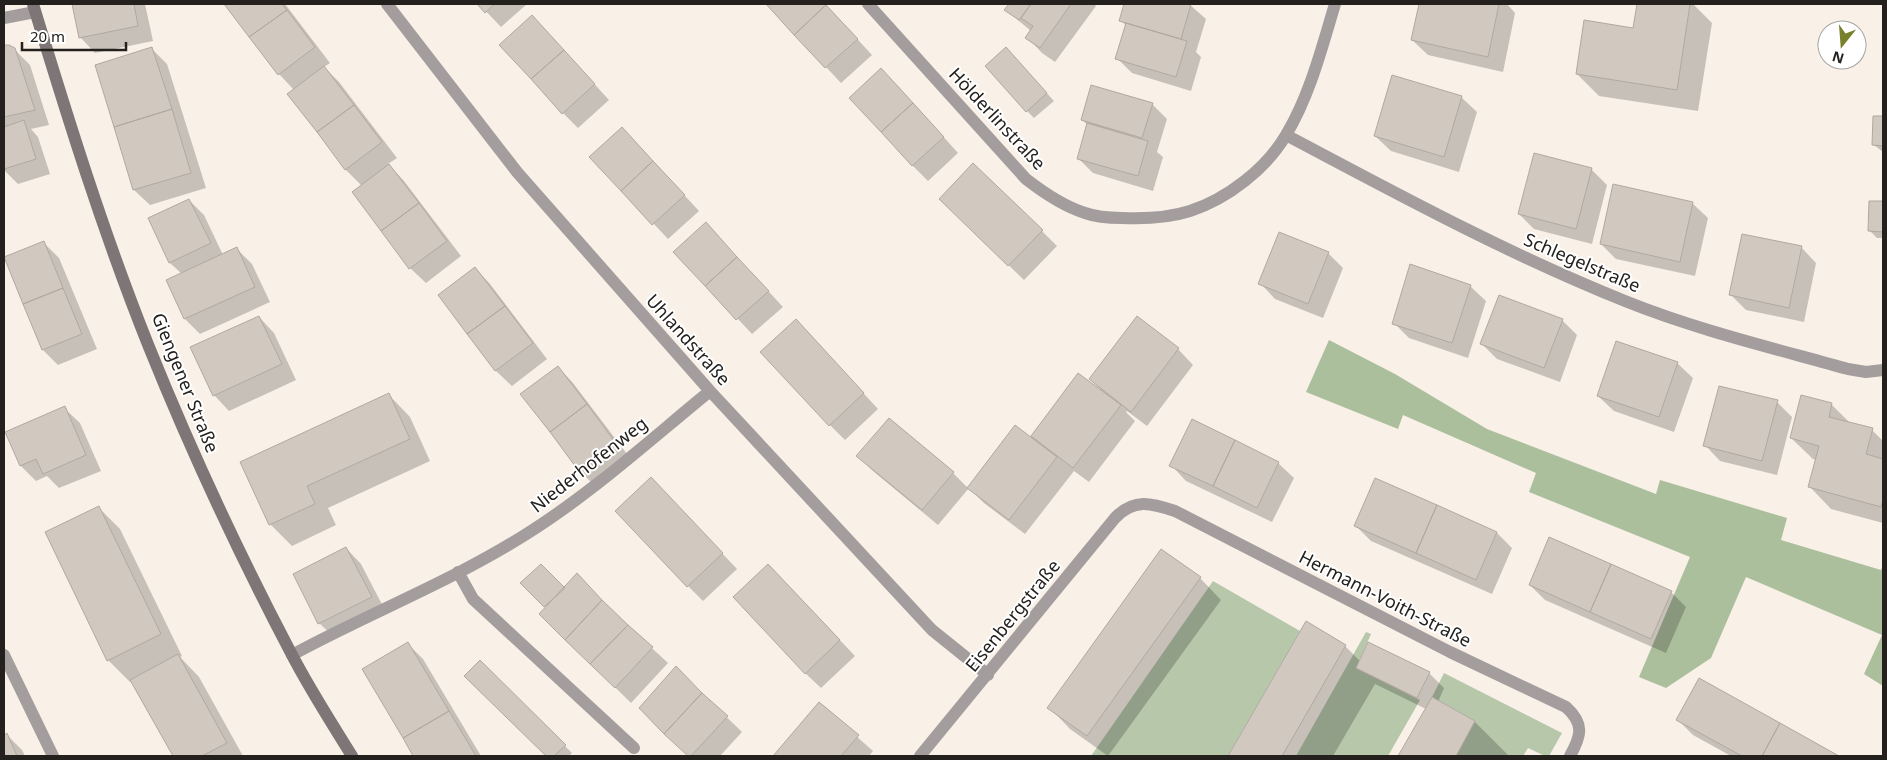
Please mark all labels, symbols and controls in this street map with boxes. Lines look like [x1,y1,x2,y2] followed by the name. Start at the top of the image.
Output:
[22,20,126,52] scale bar
[1817,20,1867,70] north arrow
[30,26,65,46] text: 20 m
[1830,47,1846,69] text: N
[944,62,1051,175] street label: Hölderlinstraße
[1521,227,1644,297] street label: Schlegelstraße
[641,289,736,390] street label: Uhlandstraße
[147,309,225,456] street label: Giengener Straße
[525,411,652,517] street label: Niederhofenweg
[1295,544,1476,652] street label: Hermann-Voith-Straße
[960,554,1065,677] street label: Eisenbergstraße

